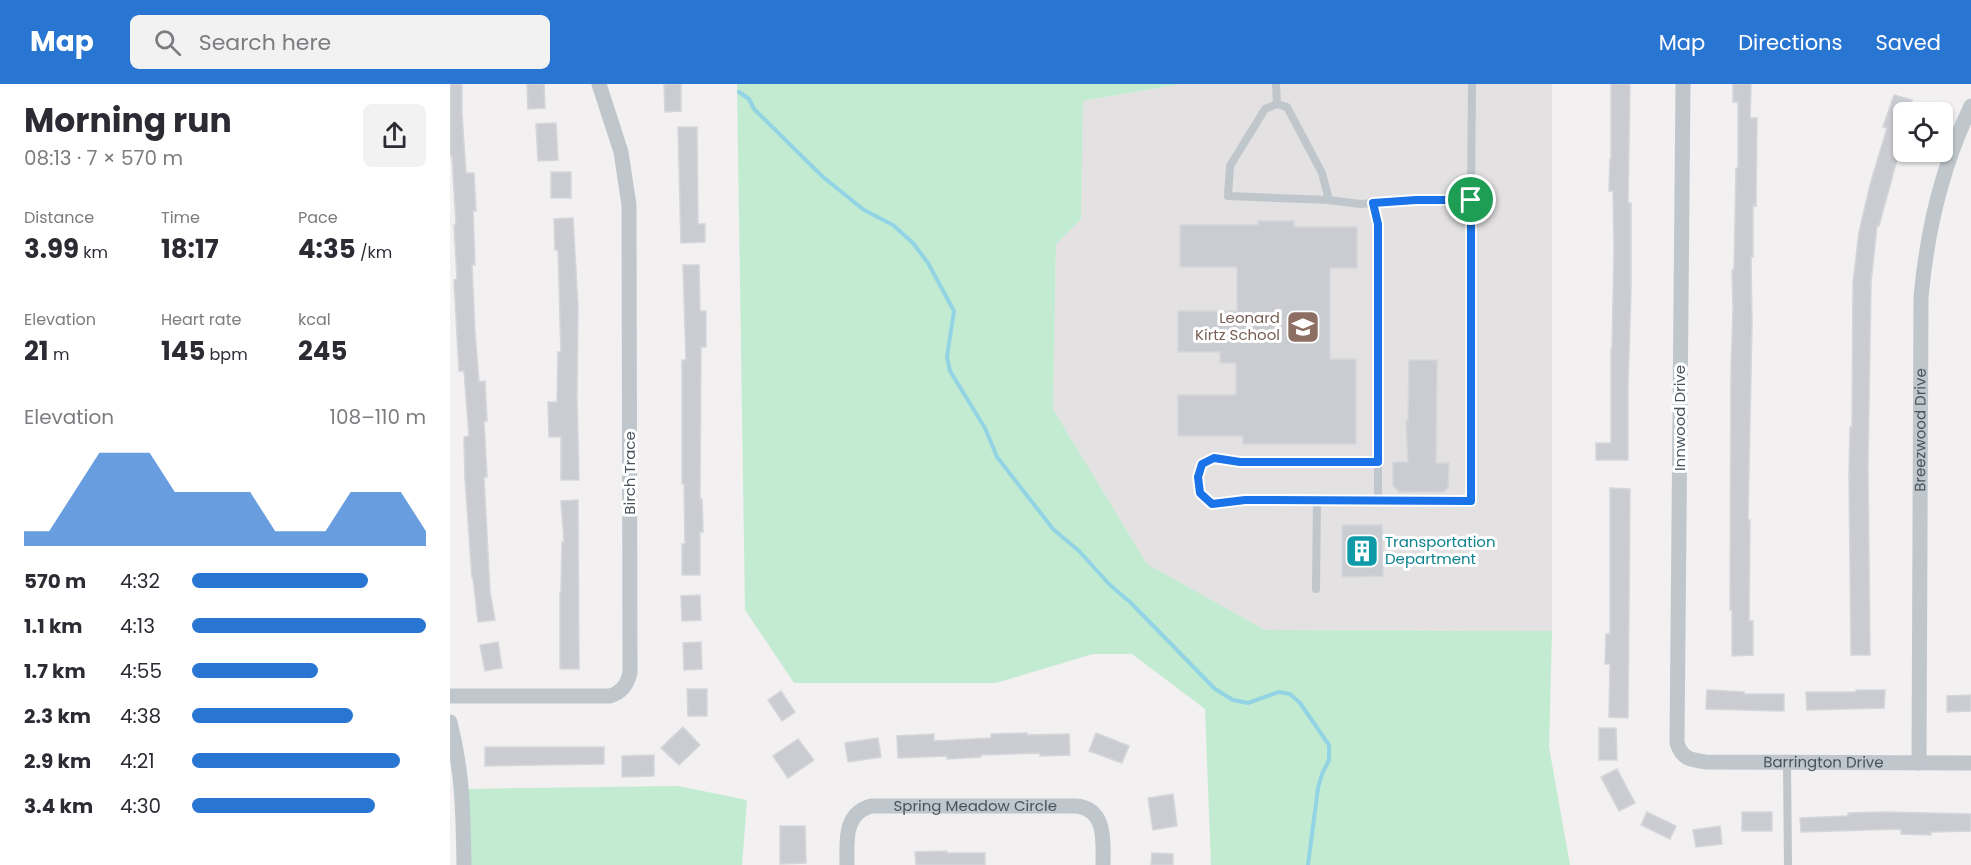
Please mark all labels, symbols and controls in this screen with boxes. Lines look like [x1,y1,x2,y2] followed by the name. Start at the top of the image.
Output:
[130,15,550,69] search box
[30,22,94,61] text: Map
[151,26,184,59] icon: search
[199,27,331,58] text: Search here
[1659,28,1705,57] text: Map
[1738,28,1842,57] text: Directions
[1875,28,1941,57] text: Saved
[24,97,232,144] text: Morning run
[1893,102,1953,162] map controls
[1893,102,1953,162] button: locate
[363,104,426,167] button: share
[24,144,183,172] text: 08:13 · 7 × 570 m
[1445,174,1496,225] pin
[1454,183,1487,216] icon: arrive
[24,206,94,229] text: Distance
[161,206,200,229] text: Time
[298,206,338,229] text: Pace
[24,231,79,267] text: 3.99
[161,231,219,267] text: 18:17
[298,231,356,267] text: 4:35
[79,241,108,264] text: km
[356,241,392,264] text: /km
[1195,307,1280,345] place label: Leonard Kirtz School
[24,308,96,331] text: Elevation
[161,308,241,331] text: Heart rate
[298,308,331,331] text: kcal
[1285,309,1321,345] school or university icon: Leonard Kirtz School
[24,333,49,369] text: 21
[161,333,205,369] text: 145
[298,333,347,369] text: 245
[49,343,69,366] text: m
[205,343,248,366] text: bpm
[1669,365,1690,471] street label: Innwood Drive
[1909,368,1931,492] street label: Breezwood Drive
[24,403,114,431] text: Elevation
[330,403,426,431] text: 108–110 m
[619,431,640,515] street label: Birch Trace
[1385,531,1496,569] place label: Transportation Department
[1344,533,1380,569] building icon: Transportation Department
[24,567,86,595] text: 570 m
[120,567,160,595] text: 4:32
[24,612,82,640] text: 1.1 km
[120,612,155,640] text: 4:13
[24,657,86,685] text: 1.7 km
[120,657,162,685] text: 4:55
[24,702,91,730] text: 2.3 km
[120,702,161,730] text: 4:38
[24,747,91,775] text: 2.9 km
[120,747,155,775] text: 4:21
[1763,751,1884,773] street label: Barrington Drive
[24,792,93,820] text: 3.4 km
[120,792,161,820] text: 4:30
[893,795,1057,816] street label: Spring Meadow Circle

